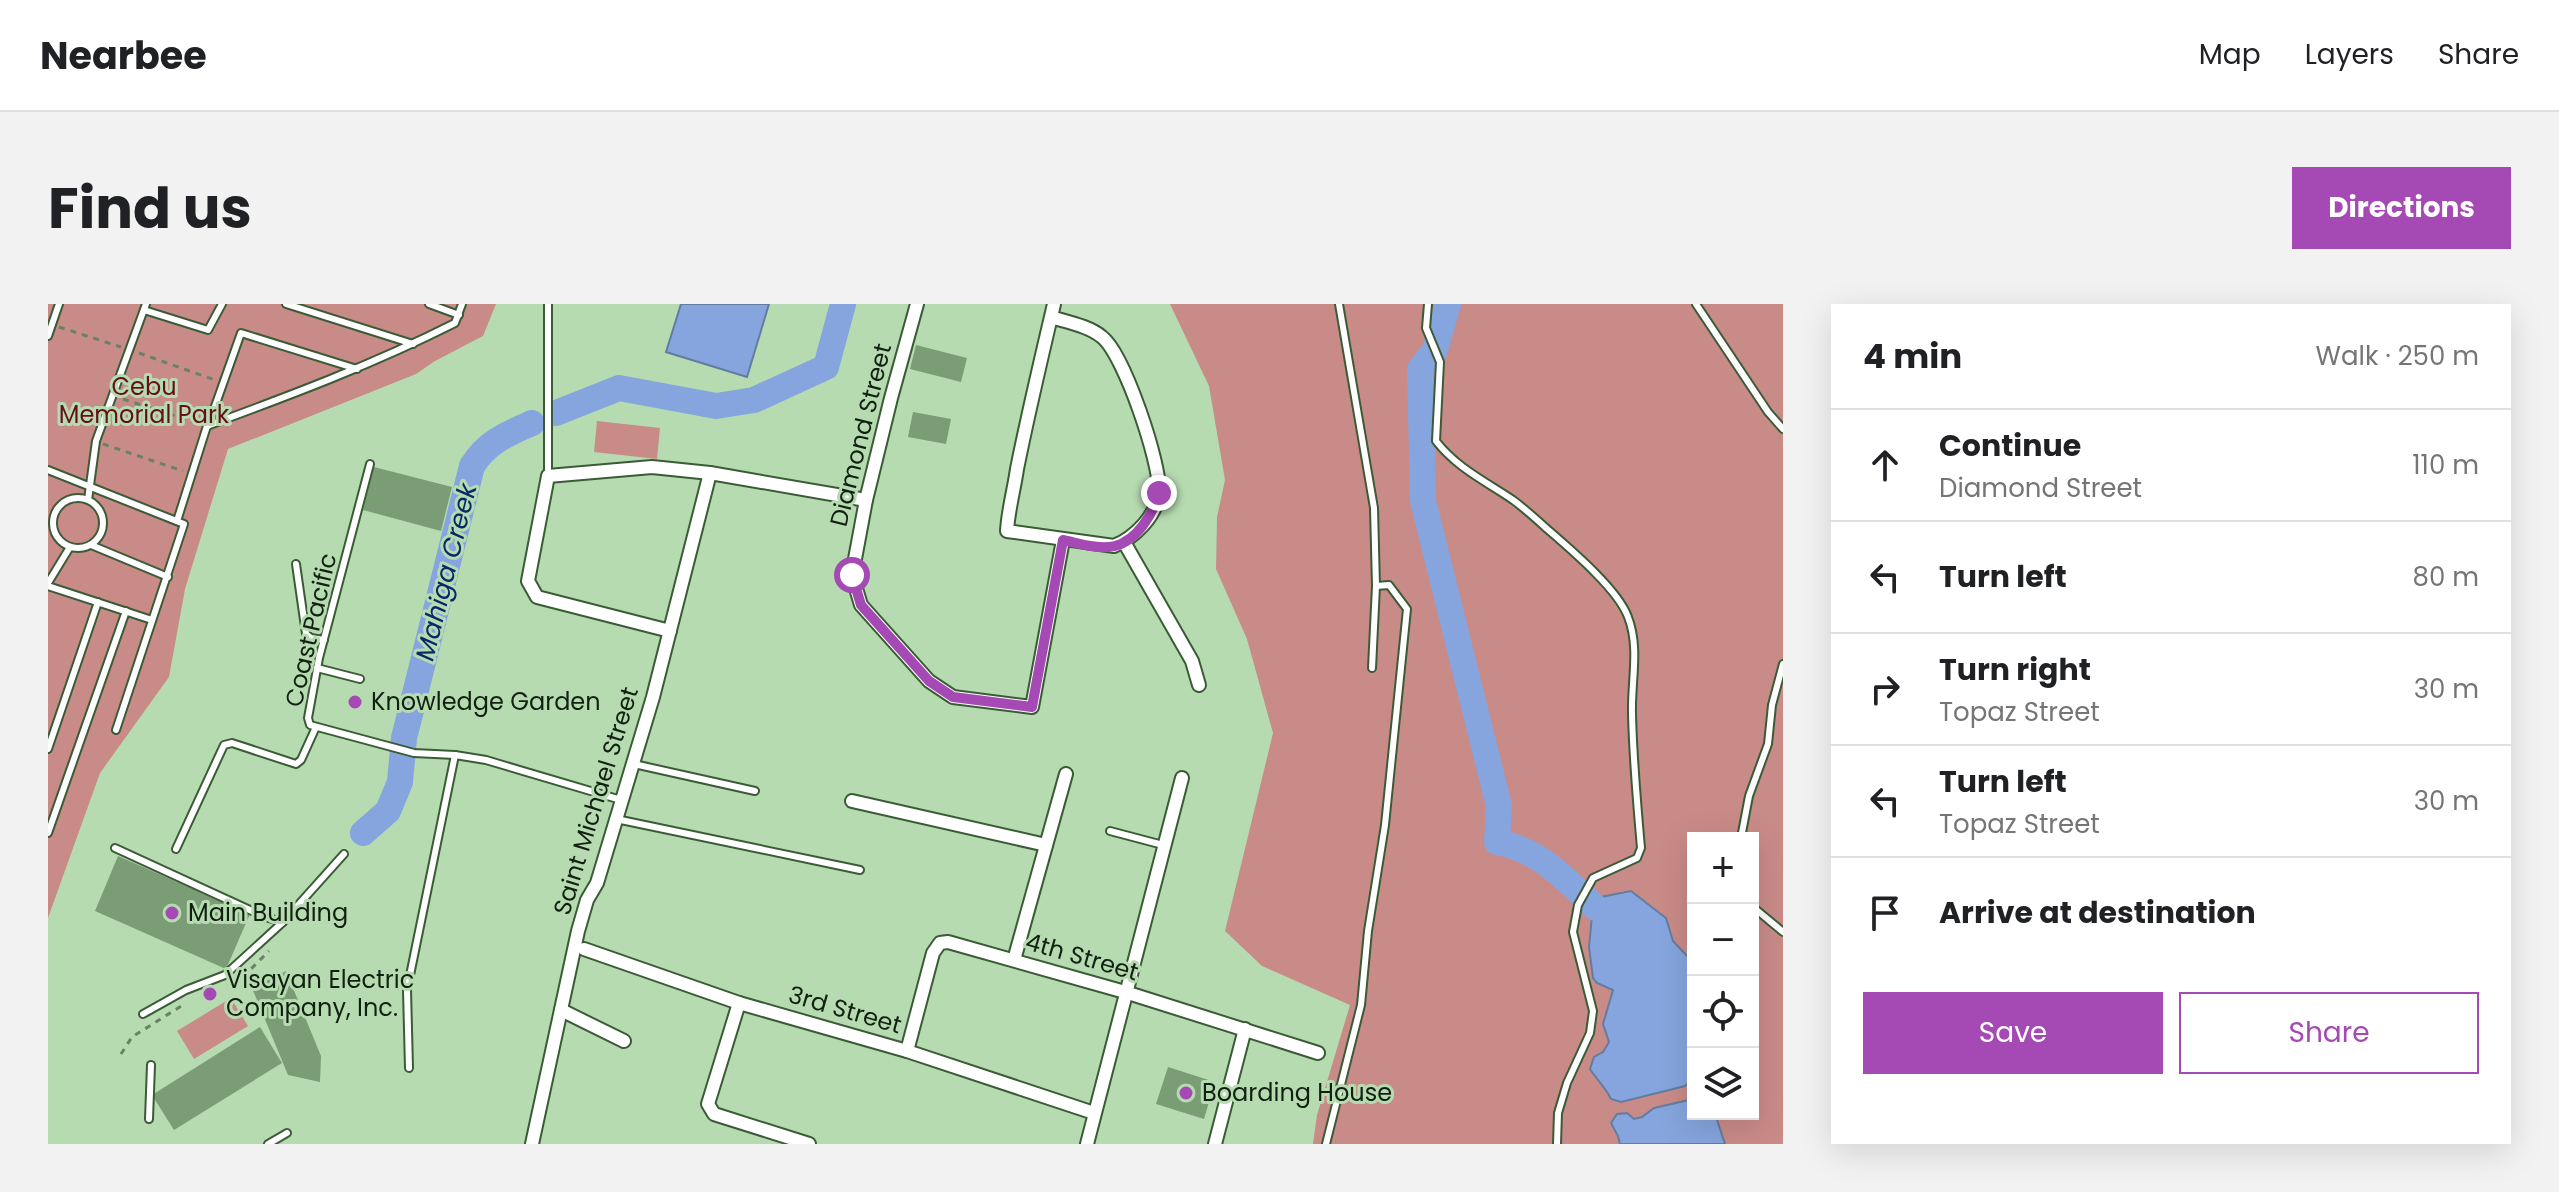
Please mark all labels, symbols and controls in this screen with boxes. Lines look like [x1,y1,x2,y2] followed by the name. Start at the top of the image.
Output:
[40,29,207,82] text: Nearbee
[2199,35,2261,74] text: Map
[2305,35,2394,74] text: Layers
[2438,35,2519,74] text: Share
[2292,167,2511,249] button: Directions
[48,169,252,248] text: Find us
[1863,332,1962,380] text: 4 min
[2316,338,2479,374] text: Walk · 250 m
[822,340,899,530] street label: Diamond Street
[59,370,230,431] park label: Cebu Memorial Park
[1939,424,2081,467] text: Continue
[1863,443,1907,487] icon: ahead
[2412,447,2479,483] text: 110 m
[1939,470,2142,506] text: Diamond Street
[1141,475,1177,511] route end
[407,478,486,664] water label: Mahiga Creek
[277,550,344,710] street label: Coast Pacific
[1863,555,1907,599] icon: left
[1939,555,2067,598] text: Turn left
[834,557,870,593] route start
[2413,559,2479,595] text: 80 m
[1939,648,2091,691] text: Turn right
[1863,667,1907,711] icon: right
[2414,671,2479,707] text: 30 m
[545,683,646,919] street label: Saint Michael Street
[371,685,601,718] place label: Knowledge Garden
[346,693,364,711] marker: Knowledge Garden
[1939,694,2100,730] text: Topaz Street
[1939,760,2067,803] text: Turn left
[1863,779,1907,823] icon: left
[2414,783,2479,819] text: 30 m
[1939,806,2100,842] text: Topaz Street
[1687,832,1759,1120] map controls
[1687,832,1759,904] button: +
[1863,891,1907,935] icon: arrive
[1939,891,2256,934] text: Arrive at destination
[188,896,348,929] place label: Main Building
[163,904,181,922] marker: Main Building
[1687,904,1759,976] button: −
[1022,925,1142,988] street label: 4th Street
[226,963,414,1024] place label: Visayan Electric Company, Inc.
[1687,976,1759,1048] button: locate
[785,978,905,1041] street label: 3rd Street
[201,985,219,1003] marker: Visayan Electric Company, Inc.
[1863,992,2163,1074] button: Save
[2179,992,2479,1074] button: Share
[1687,1048,1759,1120] button: layers
[1202,1076,1392,1109] place label: Boarding House
[1177,1084,1195,1102] marker: Boarding House

